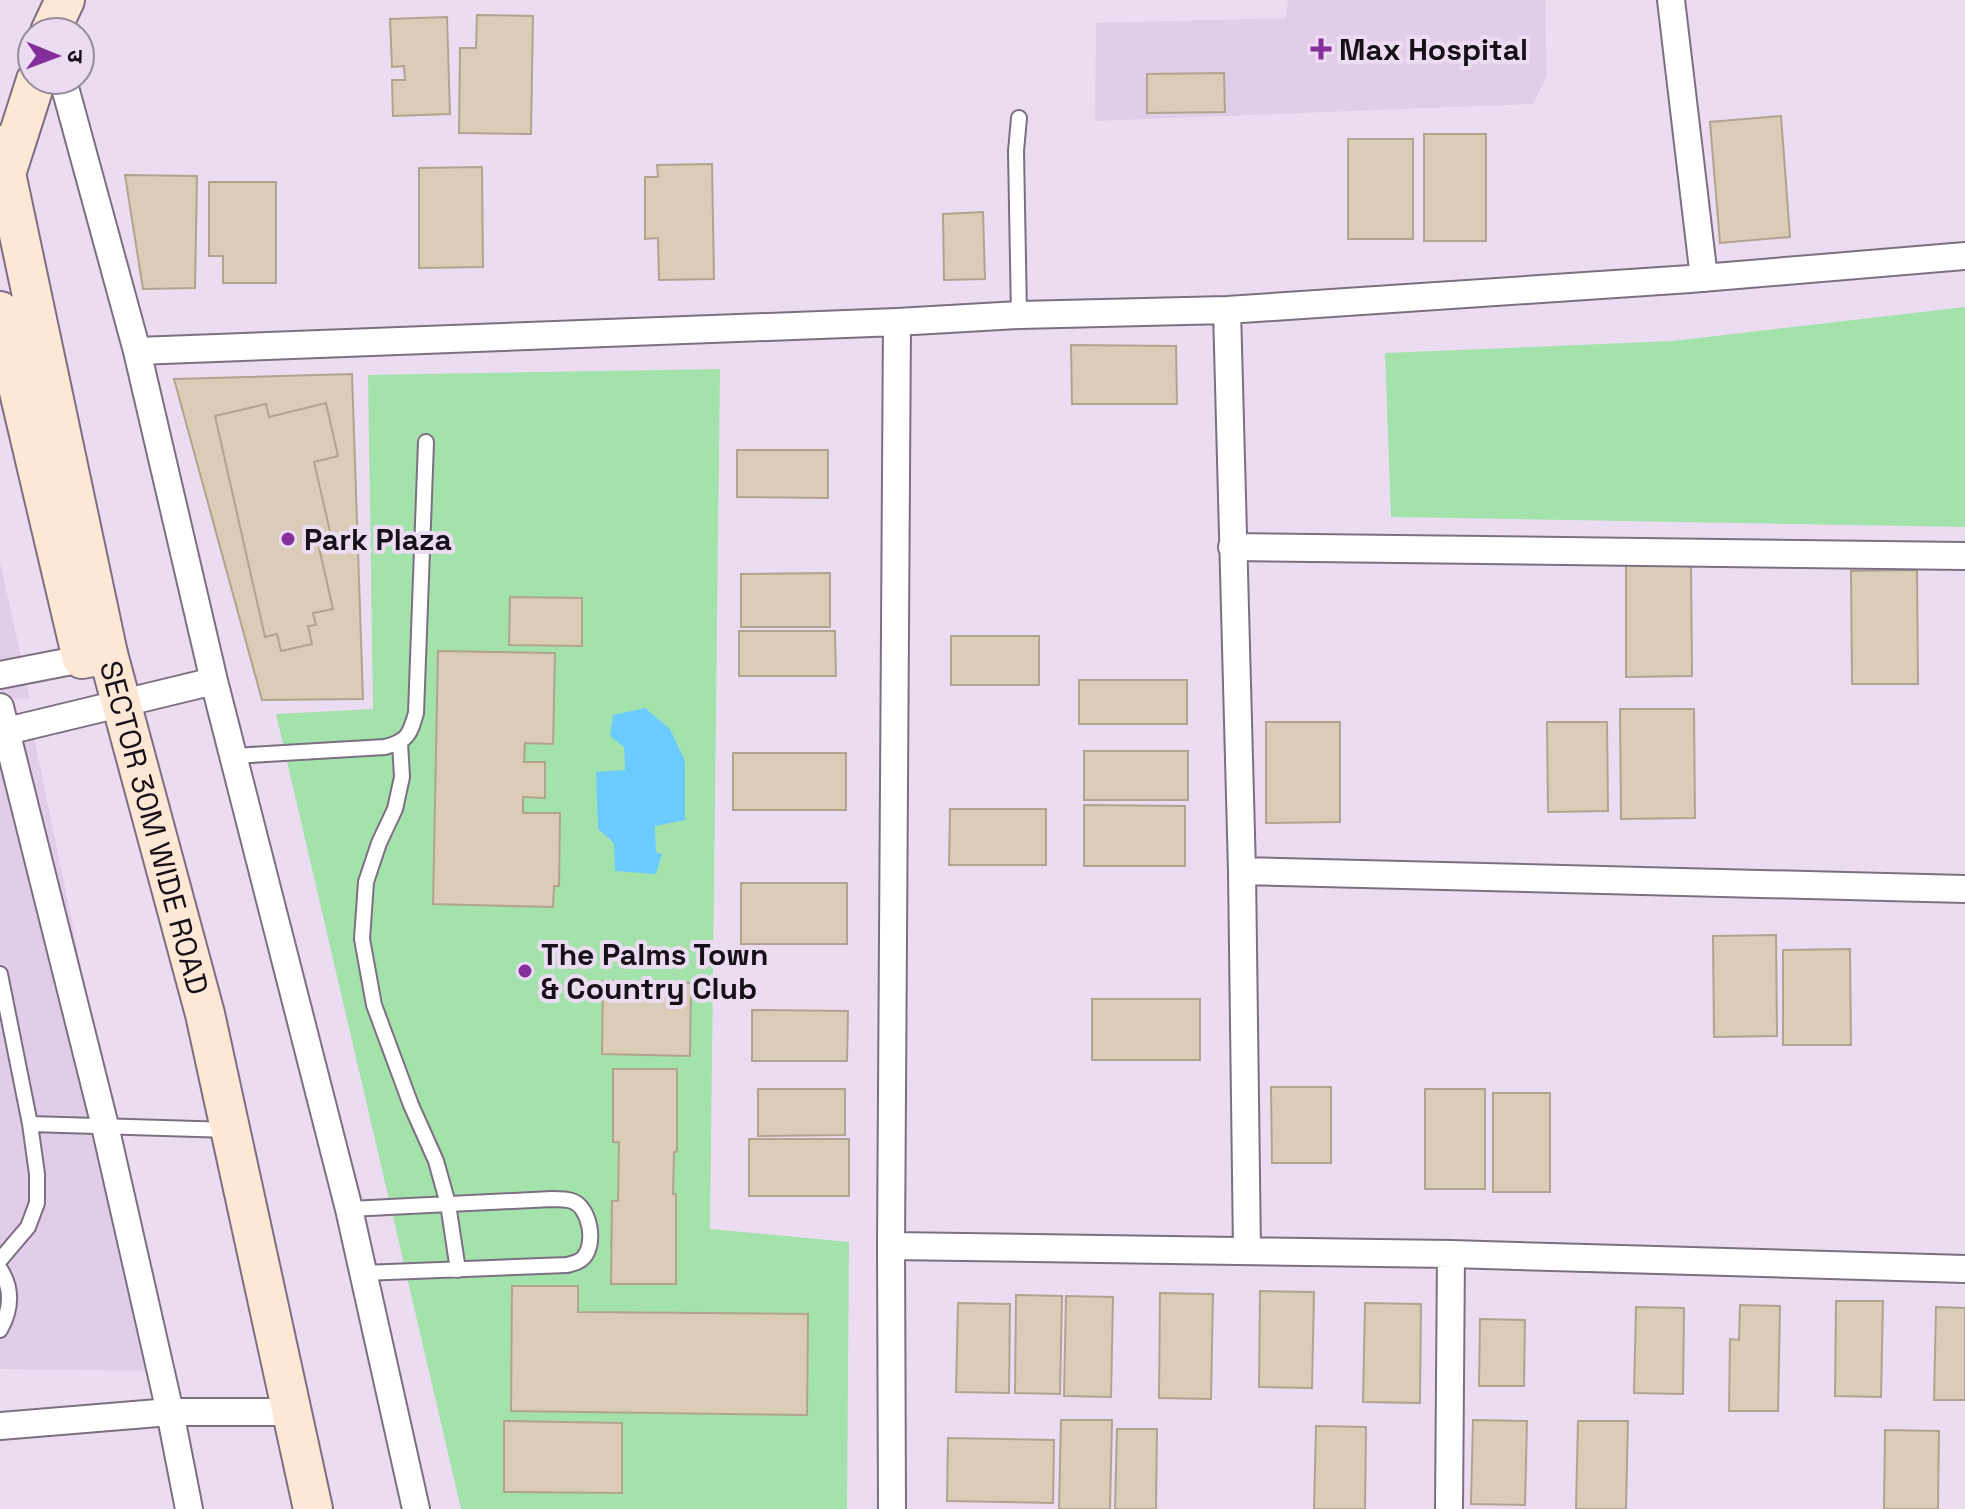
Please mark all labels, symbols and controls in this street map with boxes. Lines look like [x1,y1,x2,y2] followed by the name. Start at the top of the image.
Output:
[16,16,96,96] north arrow
[1339,30,1528,69] place label: Max Hospital
[1310,38,1332,60] marker: Max Hospital
[62,50,90,64] text: उ
[304,520,452,559] place label: Park Plaza
[279,530,297,548] marker: Park Plaza
[91,656,218,999] street label: SECTOR 30M WIDE ROAD
[541,935,768,1008] place label: The Palms Town & Country Club
[516,962,534,980] marker: The Palms Town & Country Club

